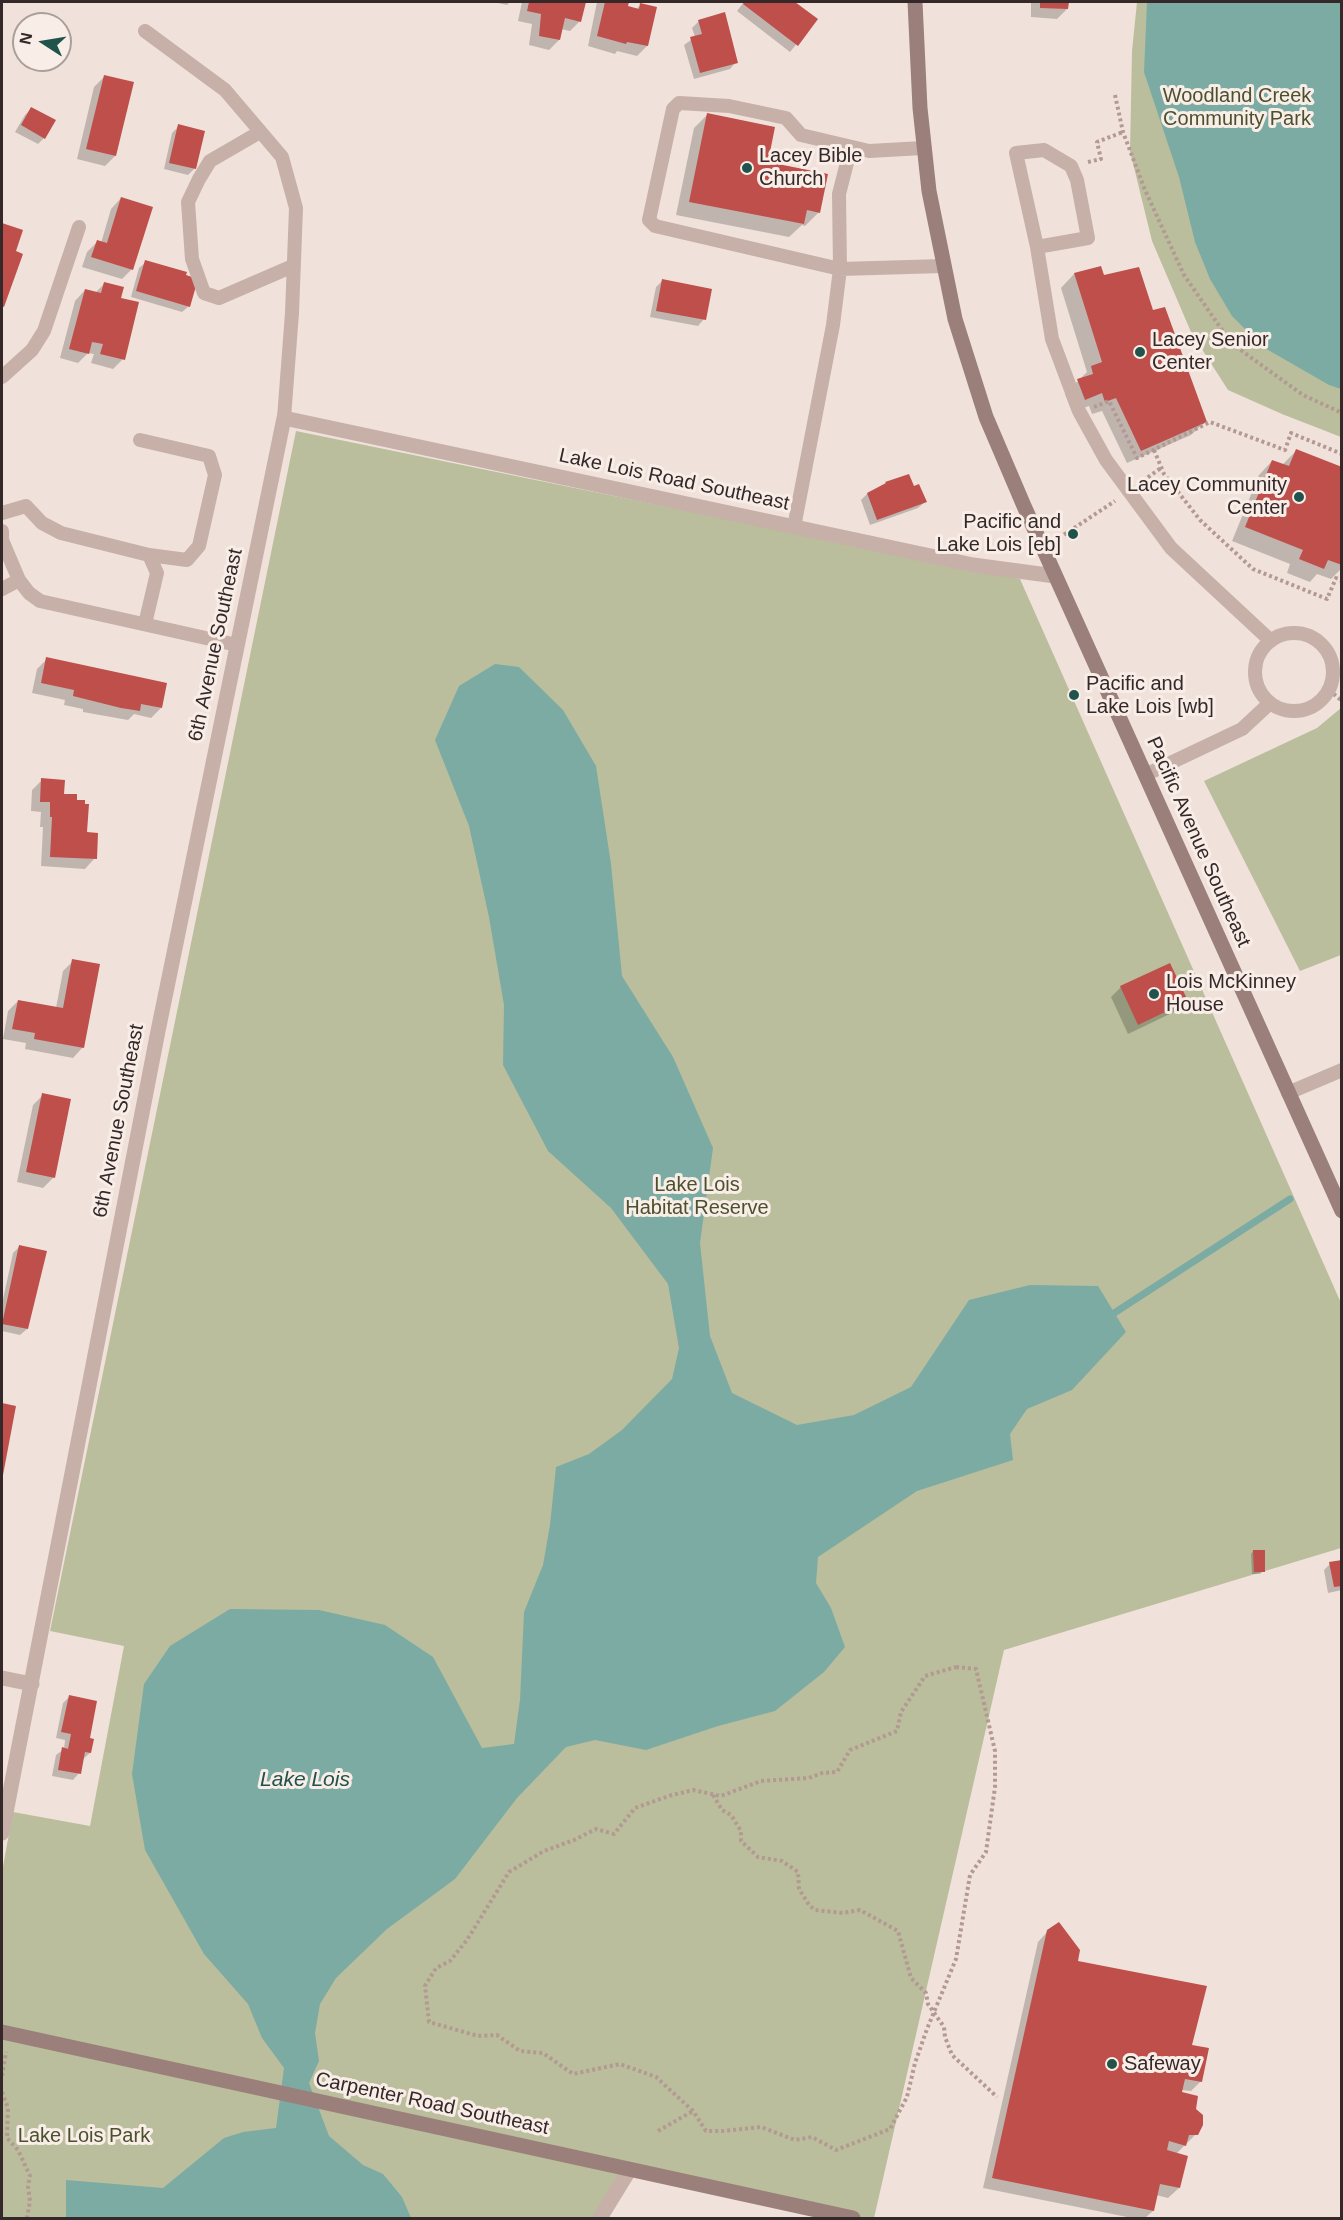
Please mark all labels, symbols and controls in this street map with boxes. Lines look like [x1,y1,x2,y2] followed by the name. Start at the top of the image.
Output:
[12,12,72,72] north arrow
[16,31,35,46] text: N
[1163,84,1311,131] park label: Woodland Creek Community Park
[759,144,862,191] place label: Lacey Bible Church
[740,161,754,175] marker: Lacey Bible Church
[1152,328,1269,375] place label: Lacey Senior Center
[1133,345,1147,359] marker: Lacey Senior Center
[557,444,791,516] street label: Lake Lois Road Southeast
[1127,473,1287,520] place label: Lacey Community Center
[1292,490,1306,504] marker: Lacey Community Center
[936,510,1061,557] place label: Pacific and Lake Lois [eb]
[1066,527,1080,541] marker: Pacific and Lake Lois [eb]
[184,546,248,744] street label: 6th Avenue Southeast
[1086,672,1214,719] place label: Pacific and Lake Lois [wb]
[1067,688,1081,702] marker: Pacific and Lake Lois [wb]
[1141,733,1255,951] street label: Pacific Avenue Southeast
[1166,970,1296,1017] place label: Lois McKinney House
[1147,987,1161,1001] marker: Lois McKinney House
[88,1022,150,1220] street label: 6th Avenue Southeast
[625,1173,769,1220] park label: Lake Lois Habitat Reserve
[260,1767,350,1793] water label: Lake Lois
[1124,2052,1201,2076] place label: Safeway
[1105,2057,1119,2071] marker: Safeway
[313,2068,551,2140] street label: Carpenter Road Southeast
[18,2124,150,2148] park label: Lake Lois Park

